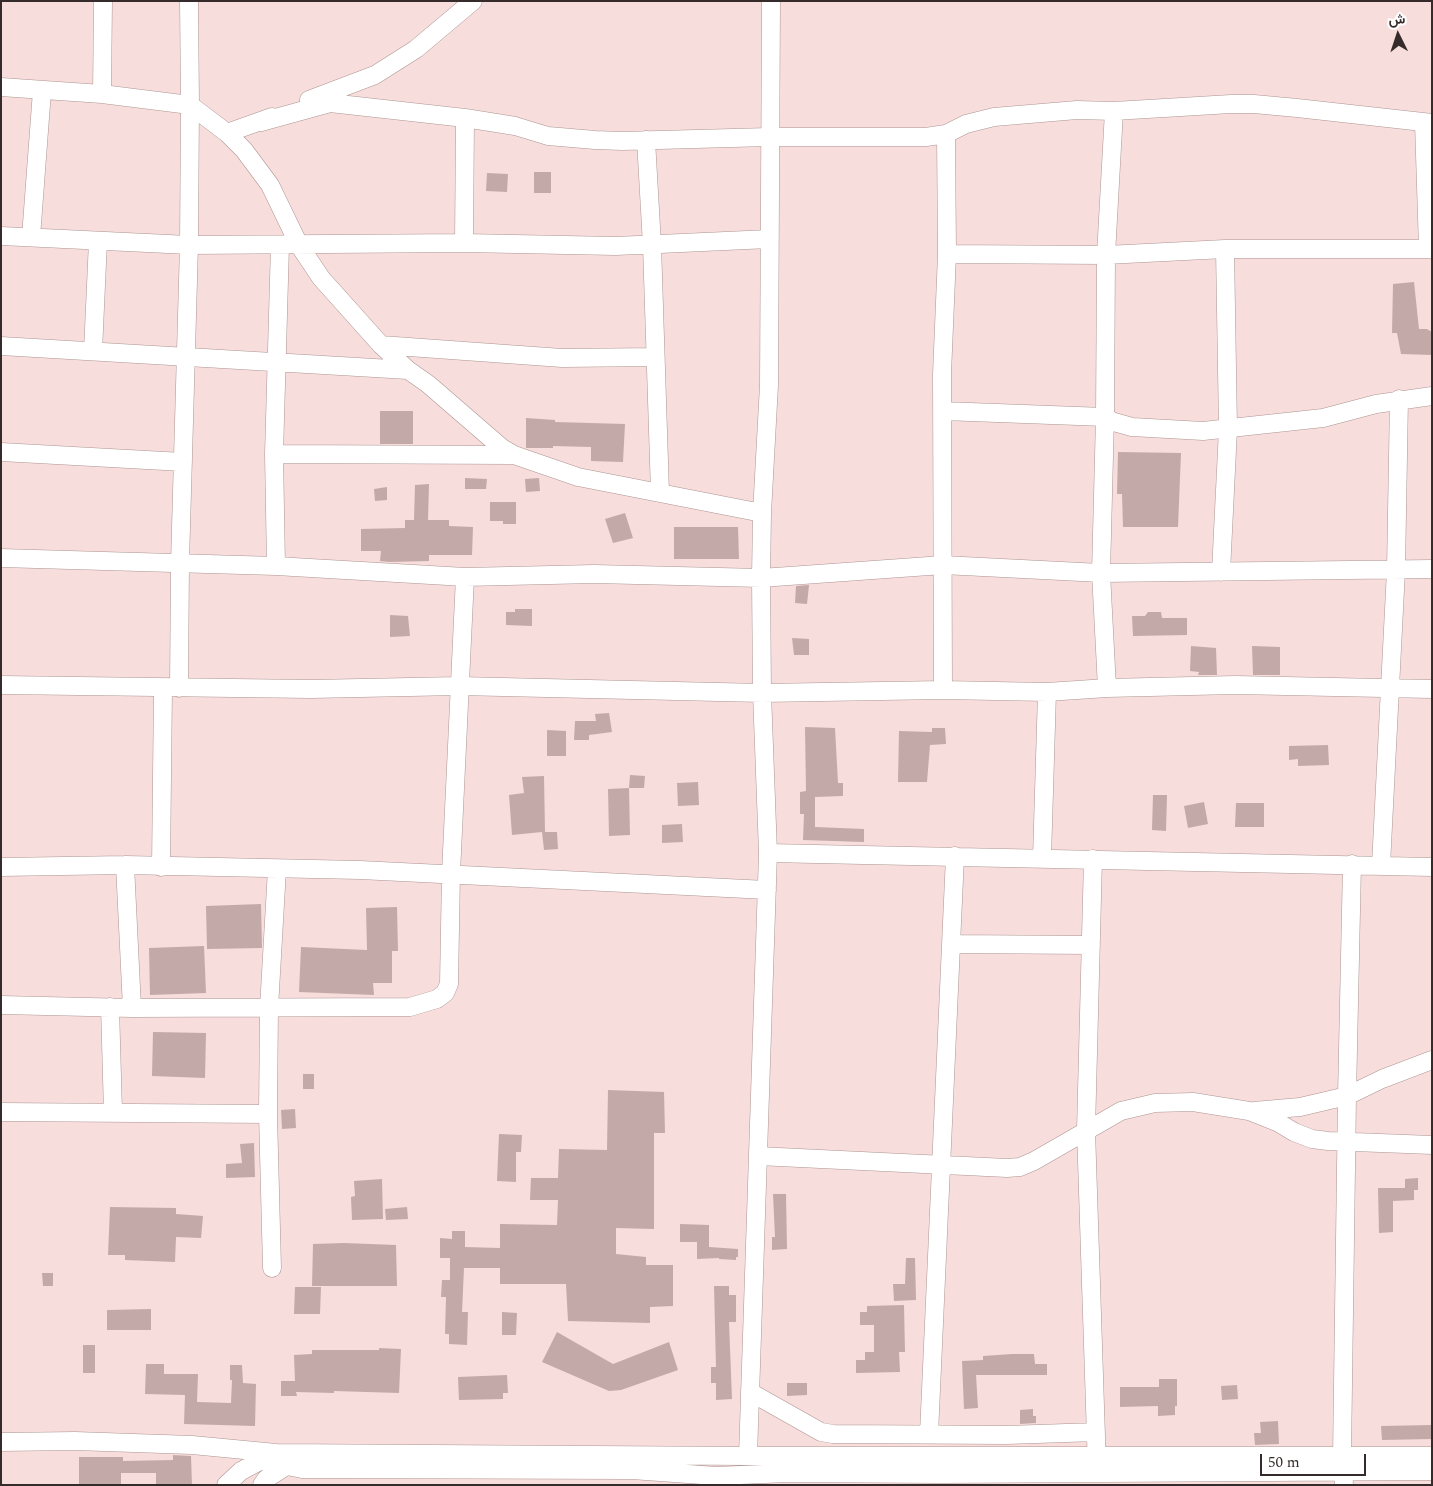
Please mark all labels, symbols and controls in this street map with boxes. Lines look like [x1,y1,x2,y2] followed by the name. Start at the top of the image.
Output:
[1388,8,1406,31] text: ش
[1373,10,1423,60] north arrow
[1263,1444,1369,1476] scale bar
[1268,1451,1300,1474] text: 50 m

